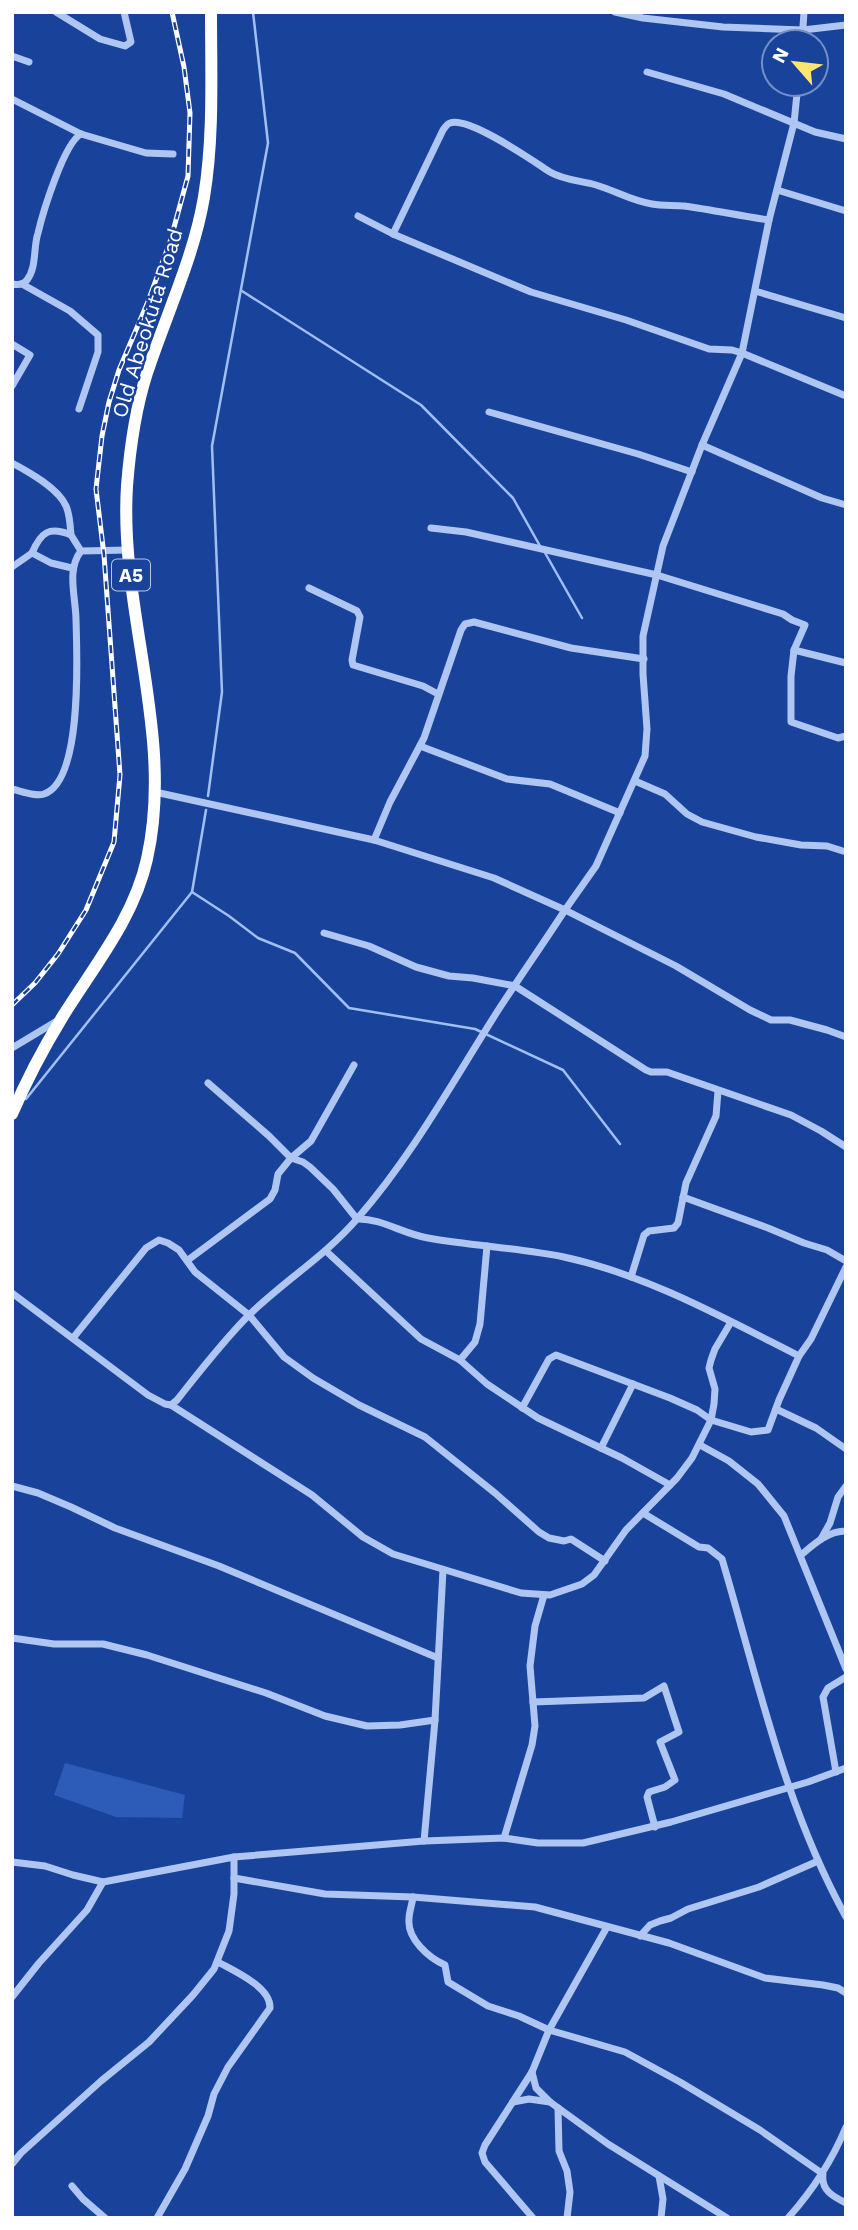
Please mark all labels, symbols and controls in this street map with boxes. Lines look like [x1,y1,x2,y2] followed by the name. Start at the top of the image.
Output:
[760,28,830,98] north arrow
[767,44,794,67] text: N
[106,225,188,421] street label: Old Abeokuta Road
[112,560,150,590] road number: A5

